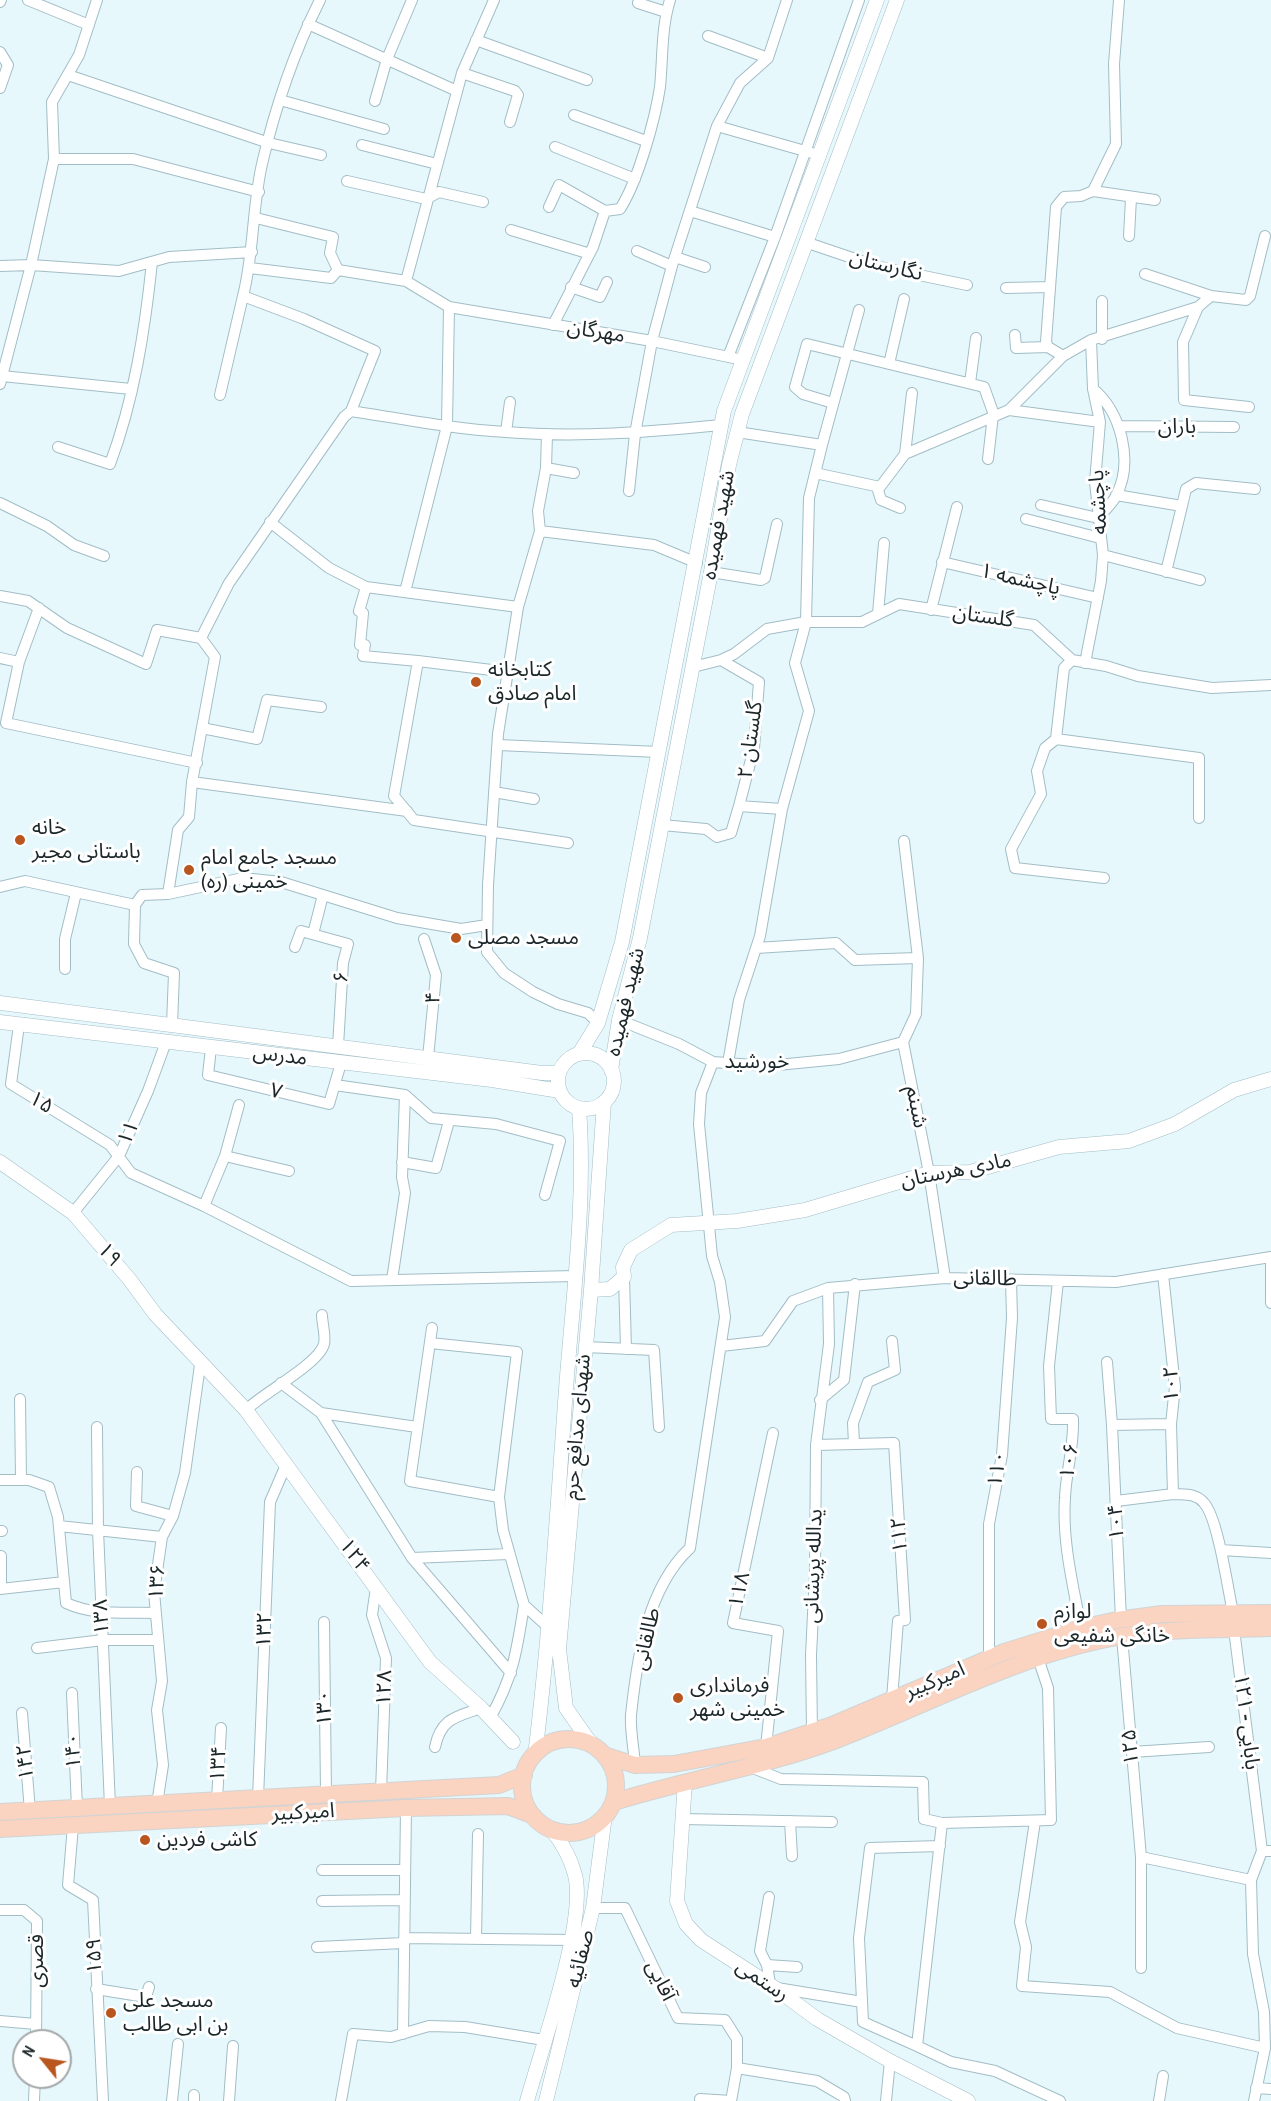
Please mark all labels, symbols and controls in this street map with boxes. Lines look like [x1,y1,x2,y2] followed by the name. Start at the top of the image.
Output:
[847,245,925,287] street label: نگارستان
[565,315,627,349] street label: مهرگان
[1158,414,1196,440] street label: باران
[697,468,741,582] street label: شهید فهمیده
[1085,469,1113,535] street label: پاچشمه
[977,559,1063,601] street label: پاچشمه ۱
[951,600,1015,634] street label: گلستان
[488,657,576,707] place label: کتابخانه امام صادق
[469,675,483,689] marker: کتابخانه امام صادق
[733,700,769,780] street label: گلستان ۲
[32,815,141,865] place label: خانه باستانی مجیر
[13,833,27,847] marker: خانه باستانی مجیر
[201,845,337,895] place label: مسجد جامع امام خمینی (ره)
[182,863,196,877] marker: مسجد جامع امام خمینی (ره)
[468,925,579,951] place label: مسجد مصلی
[449,931,463,945] marker: مسجد مصلی
[601,945,651,1059] street label: شهید فهمیده
[329,970,355,984] street label: ۶
[421,991,447,1005] street label: ۴
[251,1040,309,1072] street label: مدرس
[725,1049,789,1075] street label: خورشید
[267,1078,285,1106] street label: ۷
[900,1084,932,1130] street label: شبنم
[24,1086,58,1120] street label: ۱۵
[113,1117,145,1149] street label: ۱۱
[898,1148,1014,1194] street label: مادی هرستان
[92,1238,126,1272] street label: ۱۹
[953,1266,1017,1292] street label: طالقانی
[559,1353,597,1501] street label: شهدای مدافع حرم
[1159,1366,1185,1402] street label: ۱۰۲
[1055,1441,1085,1481] street label: ۱۰۶
[983,1449,1013,1489] street label: ۱۱۰
[1103,1503,1131,1541] street label: ۱۰۴
[799,1508,829,1624] street label: یدالله پریشانی
[886,1516,914,1554] street label: ۱۱۲
[333,1534,375,1578] street label: ۱۲۴
[144,1563,172,1601] street label: ۱۳۶
[724,1570,756,1610] street label: ۱۱۸
[88,1598,116,1636] street label: ۱۳۸
[1054,1599,1170,1649] place label: لوازم خانگی شفیعی
[628,1605,666,1673] street label: طالقانی
[252,1612,278,1648] street label: ۱۳۲
[1035,1617,1049,1631] marker: لوازم خانگی شفیعی
[901,1657,969,1705] street label: امیرکبیر
[372,1670,398,1706] street label: ۱۲۸
[690,1673,785,1723] place label: فرمانداری خمینی شهر
[1228,1673,1264,1771] street label: بابایی - ۱۲۱
[312,1690,338,1726] street label: ۱۳۰
[671,1691,685,1705] marker: فرمانداری خمینی شهر
[1117,1728,1145,1766] street label: ۱۲۵
[61,1733,87,1769] street label: ۱۴۰
[12,1743,40,1781] street label: ۱۴۲
[205,1745,233,1783] street label: ۱۳۴
[271,1799,335,1827] street label: امیرکبیر
[157,1827,257,1853] place label: کاشی فردین
[138,1833,152,1847] marker: کاشی فردین
[562,1927,600,1991] street label: صفائیه
[24,1934,50,1988] street label: قصری
[82,1938,108,1974] street label: ۱۵۹
[731,1954,793,2008] street label: رستمی
[639,1957,681,2005] street label: آقایی
[123,1988,228,2038] place label: مسجد علی بن ابی طالب
[104,2006,118,2020] marker: مسجد علی بن ابی طالب
[12,2029,72,2089] north arrow
[16,2041,40,2061] text: N

